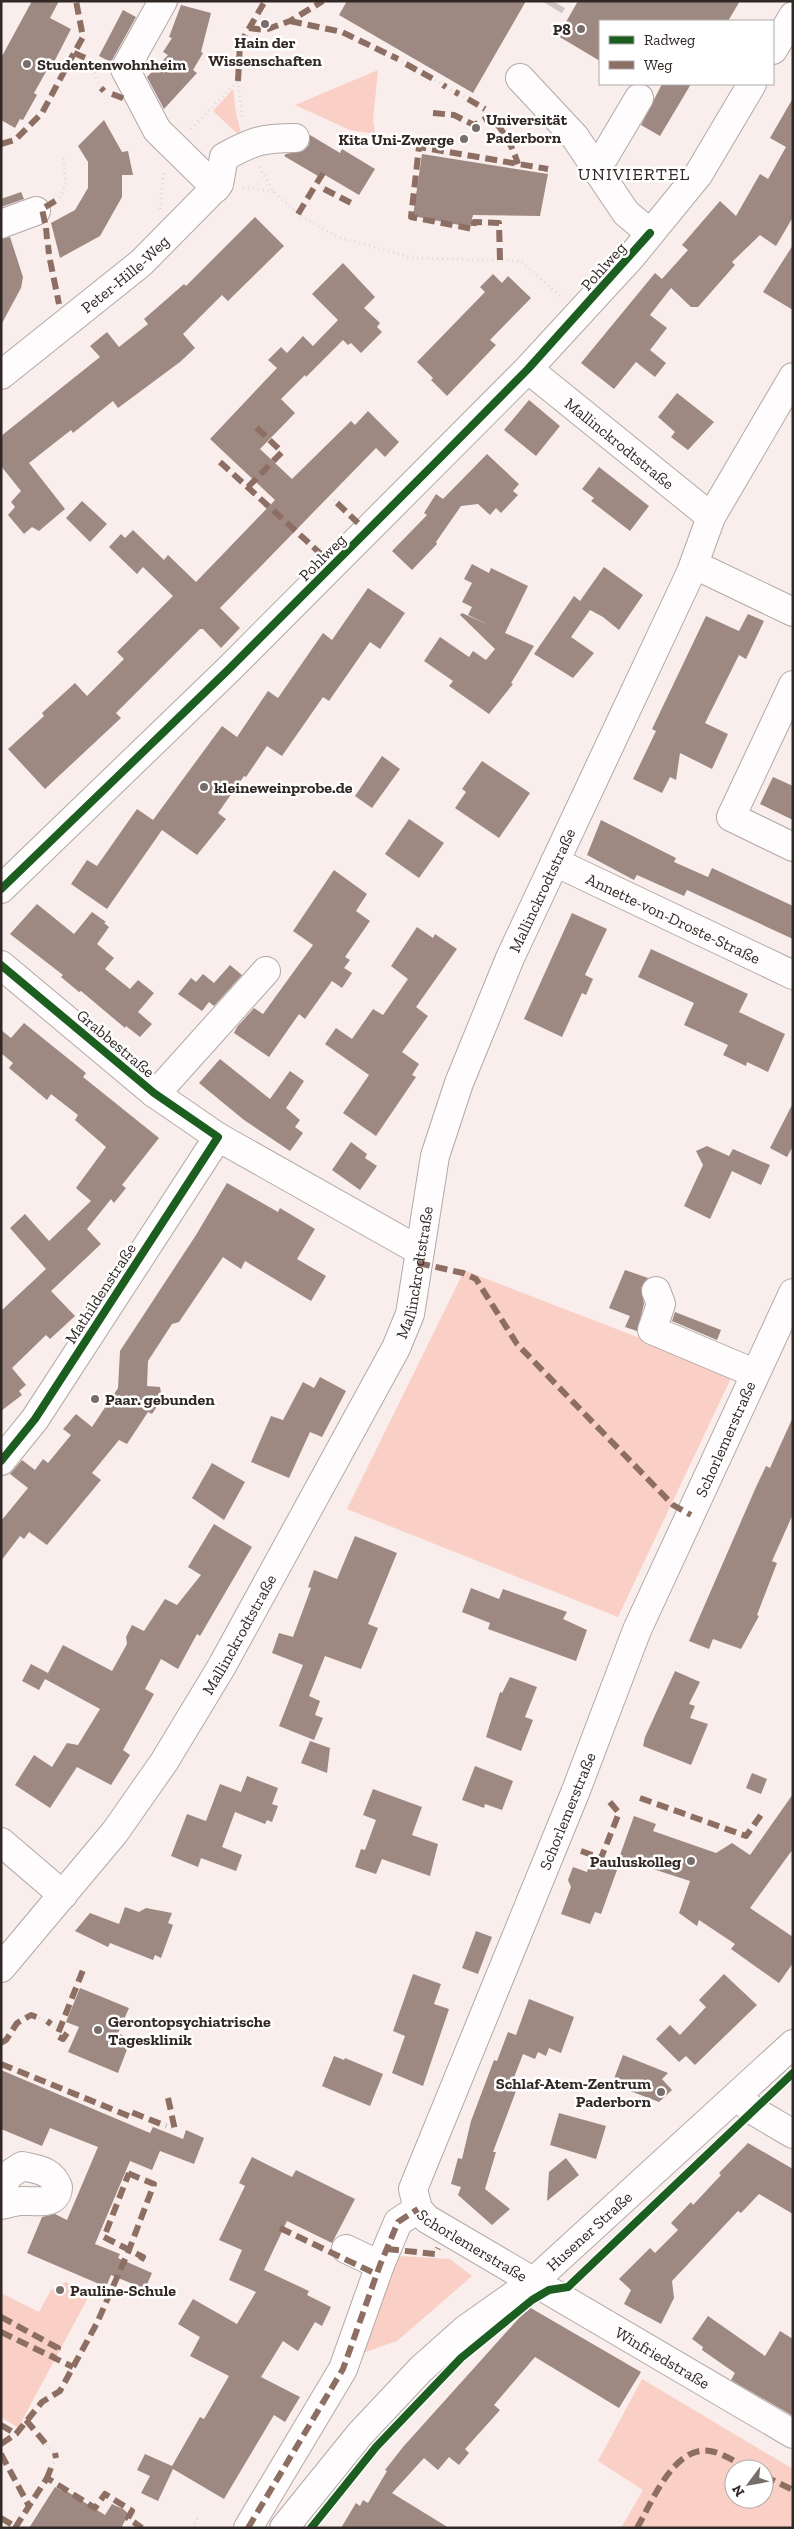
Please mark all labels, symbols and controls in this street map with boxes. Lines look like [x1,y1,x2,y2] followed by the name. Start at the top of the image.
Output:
[259,18,271,30] marker: Hain der Wissenschaften
[553,20,571,39] place label: P8
[599,20,774,85] legend
[575,23,587,35] marker: P8
[644,31,695,49] text: Radweg
[208,33,322,70] place label: Hain der Wissenschaften
[37,55,186,74] place label: Studentenwohnheim
[644,56,673,74] text: Weg
[21,58,33,70] marker: Studentenwohnheim
[486,110,568,147] place label: Universität Paderborn
[470,122,482,134] marker: Universität Paderborn
[338,130,454,149] place label: Kita Uni-Zwerge
[458,133,470,145] marker: Kita Uni-Zwerge
[578,163,690,185] district label: UNIVIERTEL
[77,231,173,317] street label: Peter-Hille-Weg
[577,238,630,294] street label: Pohlweg
[561,394,678,493] street label: Mallinckrodtstraße
[295,530,350,585] street label: Pohlweg
[214,778,353,797] place label: kleineweinprobe.de
[198,781,210,793] marker: kleineweinprobe.de
[505,825,579,955] street label: Mallinckrodtstraße
[583,869,763,968] street label: Annette-von-Droste-Straße
[73,1005,158,1081] street label: Grabbestraße
[392,1205,437,1342] street label: Mallinckrodtstraße
[61,1239,140,1347] street label: Mathildenstraße
[691,1378,760,1500] street label: Schorlemerstraße
[105,1390,215,1409] place label: Paar. gebunden
[89,1393,101,1405] marker: Paar. gebunden
[198,1571,280,1698] street label: Mallinckrodtstraße
[535,1750,600,1873] street label: Schorlemerstraße
[590,1852,681,1871] place label: Pauluskolleg
[685,1855,697,1867] marker: Pauluskolleg
[108,2012,271,2049] place label: Gerontopsychiatrische Tagesklinik
[92,2024,104,2036] marker: Gerontopsychiatrische Tagesklinik
[496,2074,652,2111] place label: Schlaf-Atem-Zentrum Paderborn
[655,2086,667,2098] marker: Schlaf-Atem-Zentrum Paderborn
[543,2187,636,2275] street label: Husener Straße
[413,2205,531,2286] street label: Schorlemerstraße
[70,2281,176,2300] place label: Pauline-Schule
[54,2284,66,2296] marker: Pauline-Schule
[612,2323,713,2393] street label: Winfriedstraße
[724,2459,774,2509] north arrow
[728,2481,748,2500] text: N

